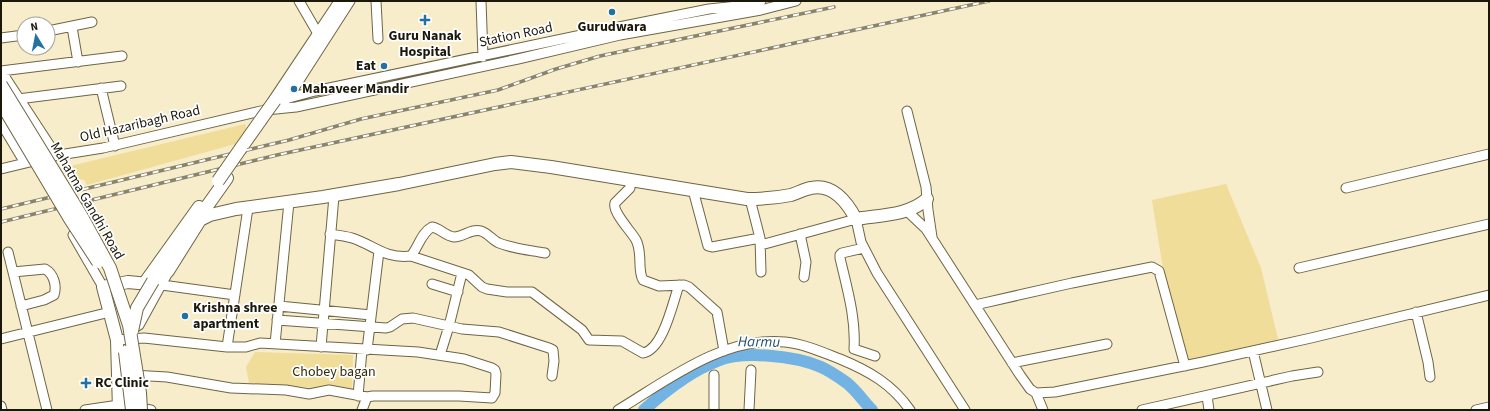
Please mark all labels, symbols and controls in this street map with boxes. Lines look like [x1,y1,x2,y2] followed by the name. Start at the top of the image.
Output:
[607,7,617,17] marker: Gurudwara
[419,14,431,26] marker: Guru Nanak Hospital
[16,16,56,56] north arrow
[477,17,555,53] street label: Station Road
[577,17,647,37] place label: Gurudwara
[29,19,39,35] text: N
[389,26,462,62] place label: Guru Nanak Hospital
[356,56,377,76] place label: Eat
[379,61,389,71] marker: Eat
[302,79,409,99] place label: Mahaveer Mandir
[289,84,299,94] marker: Mahaveer Mandir
[78,100,202,148] street label: Old Hazaribagh Road
[45,138,129,264] street label: Mahatma Gandhi Road
[193,298,278,334] place label: Krishna shree apartment
[180,311,190,321] marker: Krishna shree apartment
[738,331,781,353] water label: Harmu
[292,362,376,382] park label: Chobey bagan
[95,373,149,393] place label: RC Clinic
[80,377,92,389] marker: RC Clinic

